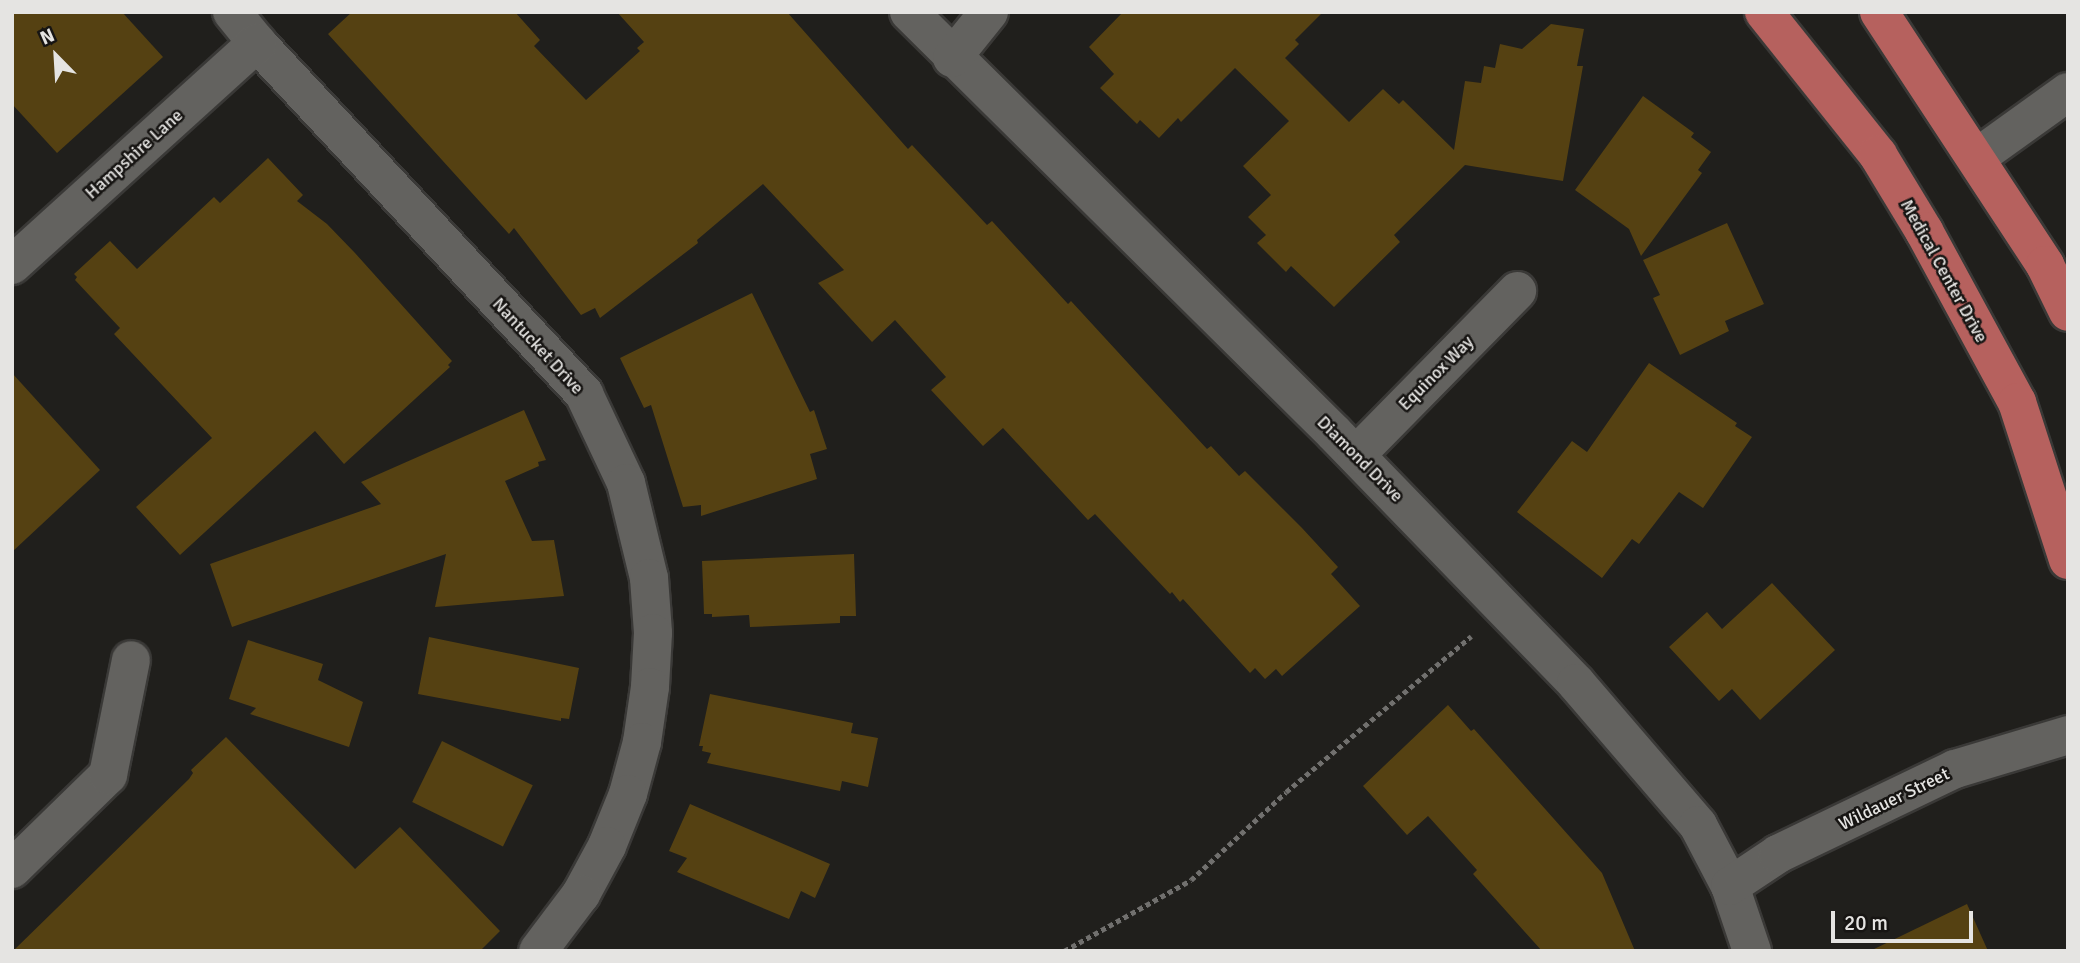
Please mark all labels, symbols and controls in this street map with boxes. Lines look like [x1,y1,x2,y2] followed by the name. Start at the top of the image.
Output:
[21,21,91,91] north arrow
[37,23,58,50] text: N
[81,104,187,204] street label: Hampshire Lane
[1896,196,1992,346] street label: Medical Center Drive
[488,293,588,399] street label: Nantucket Drive
[1394,331,1478,415] street label: Equinox Way
[1312,411,1408,507] street label: Diamond Drive
[1835,763,1953,835] street label: Wildauer Street
[1835,897,1977,941] scale bar
[1844,910,1888,936] text: 20 m

